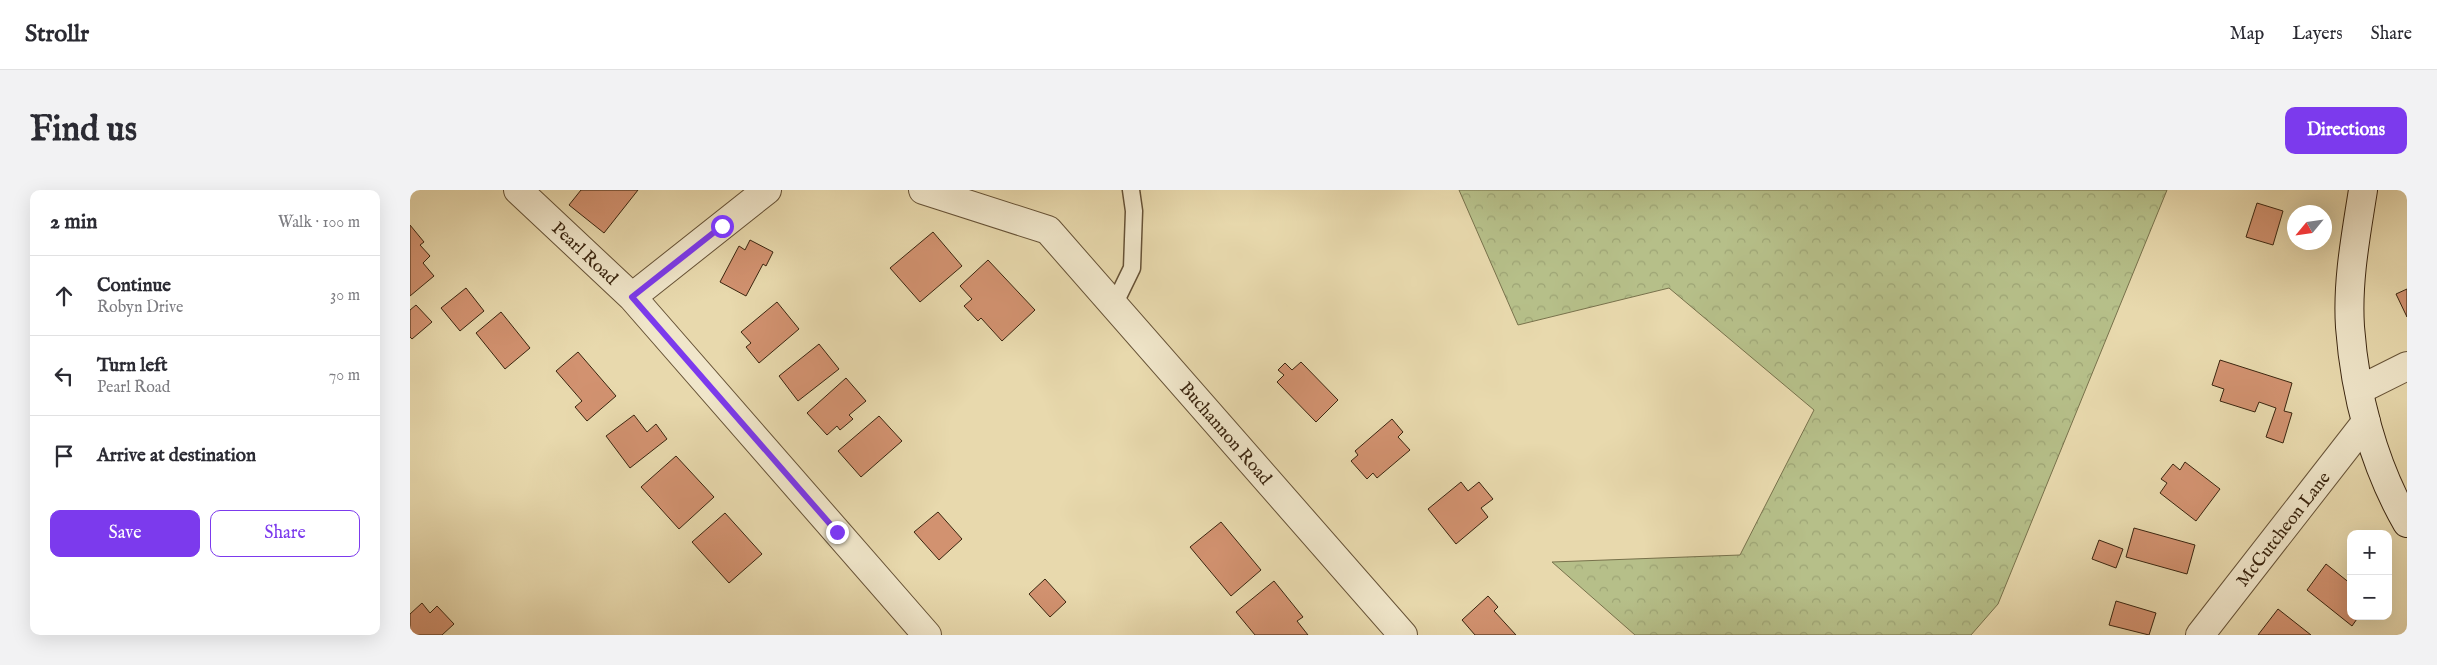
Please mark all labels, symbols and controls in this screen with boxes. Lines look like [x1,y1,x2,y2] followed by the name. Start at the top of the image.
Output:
[25,19,89,50] text: Strollr
[2230,23,2264,46] text: Map
[2292,23,2343,46] text: Layers
[2371,23,2412,46] text: Share
[2285,107,2407,154] button: Directions
[30,108,137,153] text: Find us
[2287,205,2332,250] north arrow
[50,209,97,236] text: 2 min
[278,213,360,233] text: Walk · 100 m
[711,215,734,238] route start
[546,218,622,291] street label: Pearl Road
[97,274,171,298] text: Continue
[50,282,78,310] icon: ahead
[330,286,360,306] text: 30 m
[97,298,183,318] text: Robyn Drive
[97,354,168,378] text: Turn left
[50,362,78,390] icon: left
[329,366,360,386] text: 70 m
[97,378,170,398] text: Pearl Road
[1174,378,1276,491] street label: Buchannon Road
[50,442,78,470] icon: arrive
[97,444,256,468] text: Arrive at destination
[2232,468,2336,592] street label: McCutcheon Lane
[50,510,200,557] button: Save
[210,510,360,557] button: Share
[826,521,849,544] route end
[2347,530,2392,620] map controls
[2347,530,2392,575] button: +
[2347,575,2392,620] button: −

